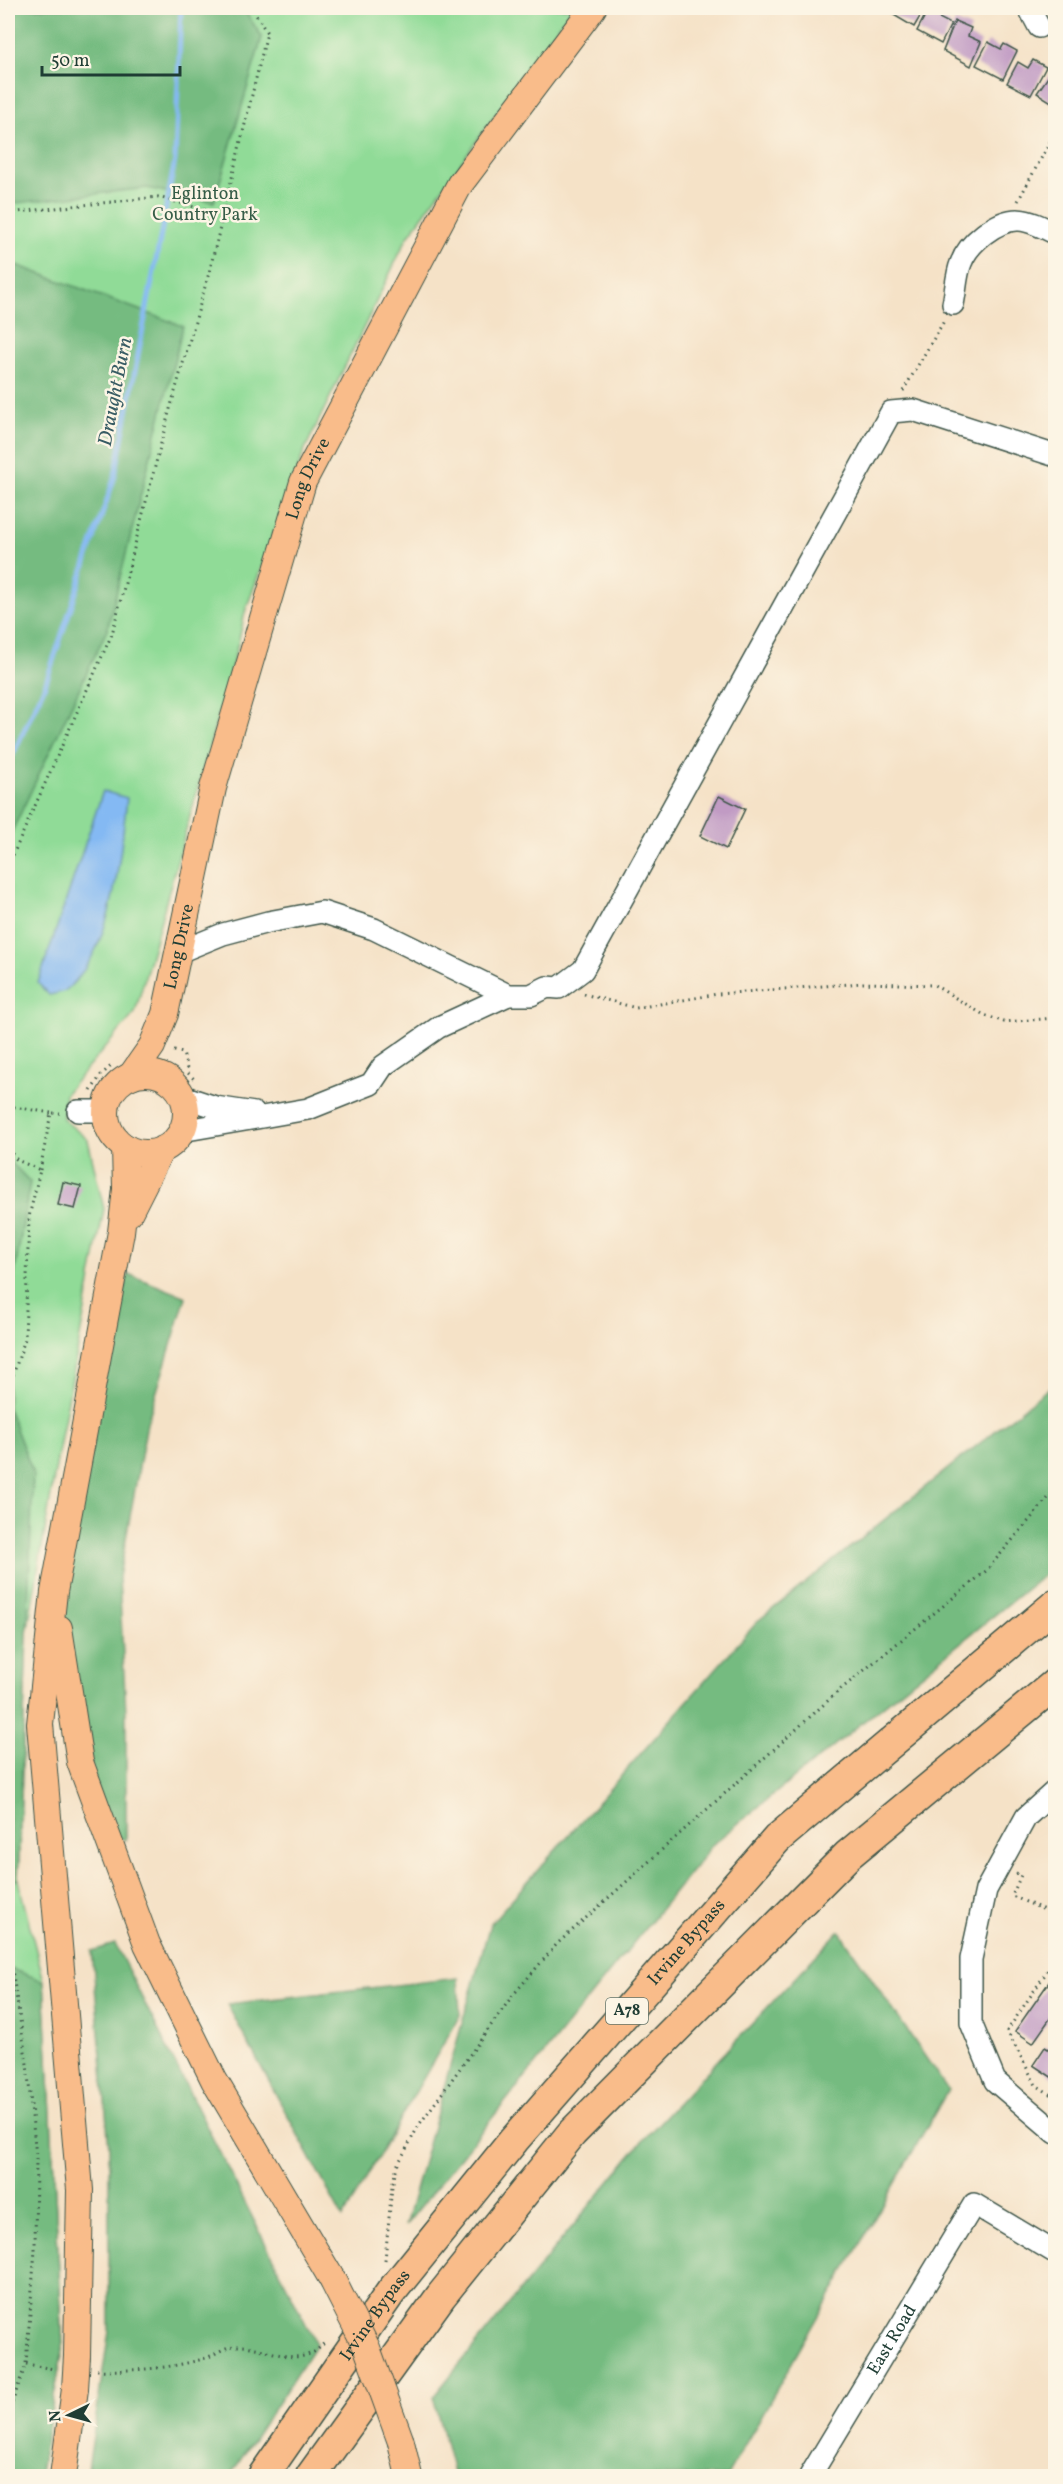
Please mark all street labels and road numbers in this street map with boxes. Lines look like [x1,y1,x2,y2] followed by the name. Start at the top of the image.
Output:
[280,433,337,523] street label: Long Drive
[158,901,201,992] street label: Long Drive
[642,1894,731,1991] street label: Irvine Bypass
[606,1998,648,2024] road number: A78
[334,2264,417,2366] street label: Irvine Bypass
[861,2300,923,2380] street label: East Road

